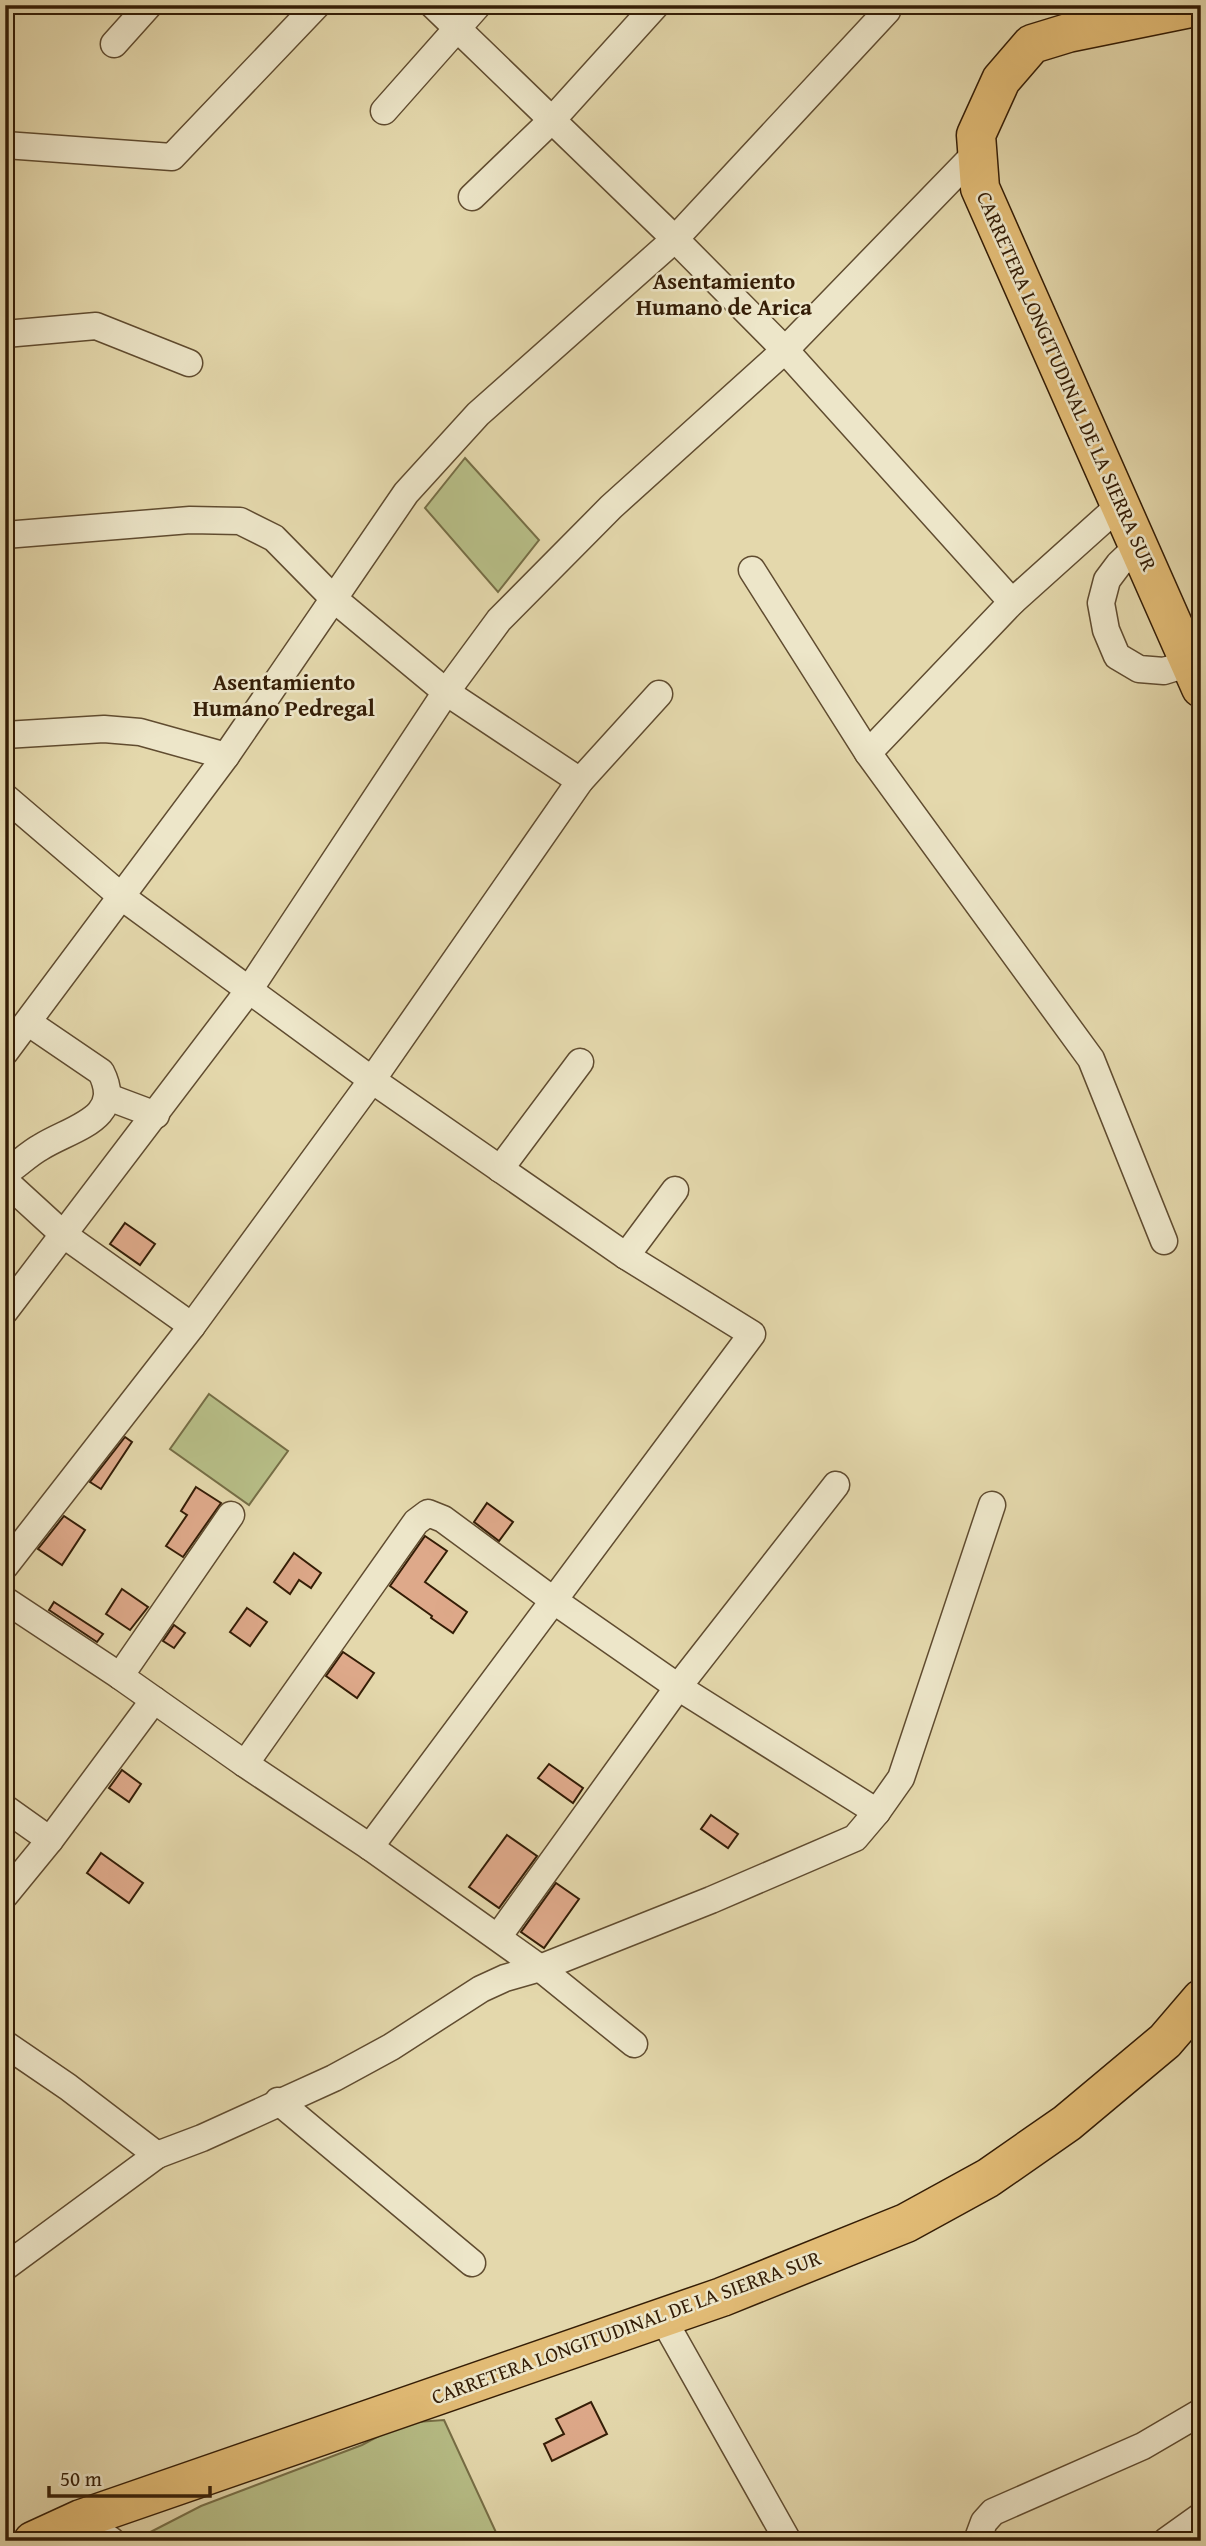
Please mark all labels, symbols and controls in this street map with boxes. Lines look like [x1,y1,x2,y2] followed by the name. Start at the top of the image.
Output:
[969,186,1165,577] street label: CARRETERA LONGITUDINAL DE LA SIERRA SUR
[636,264,812,323] district label: Asentamiento Humano de Arica
[193,665,375,724] district label: Asentamiento Humano Pedregal
[427,2242,826,2412] street label: CARRETERA LONGITUDINAL DE LA SIERRA SUR
[49,2455,210,2499] scale bar
[60,2463,102,2494] text: 50 m

